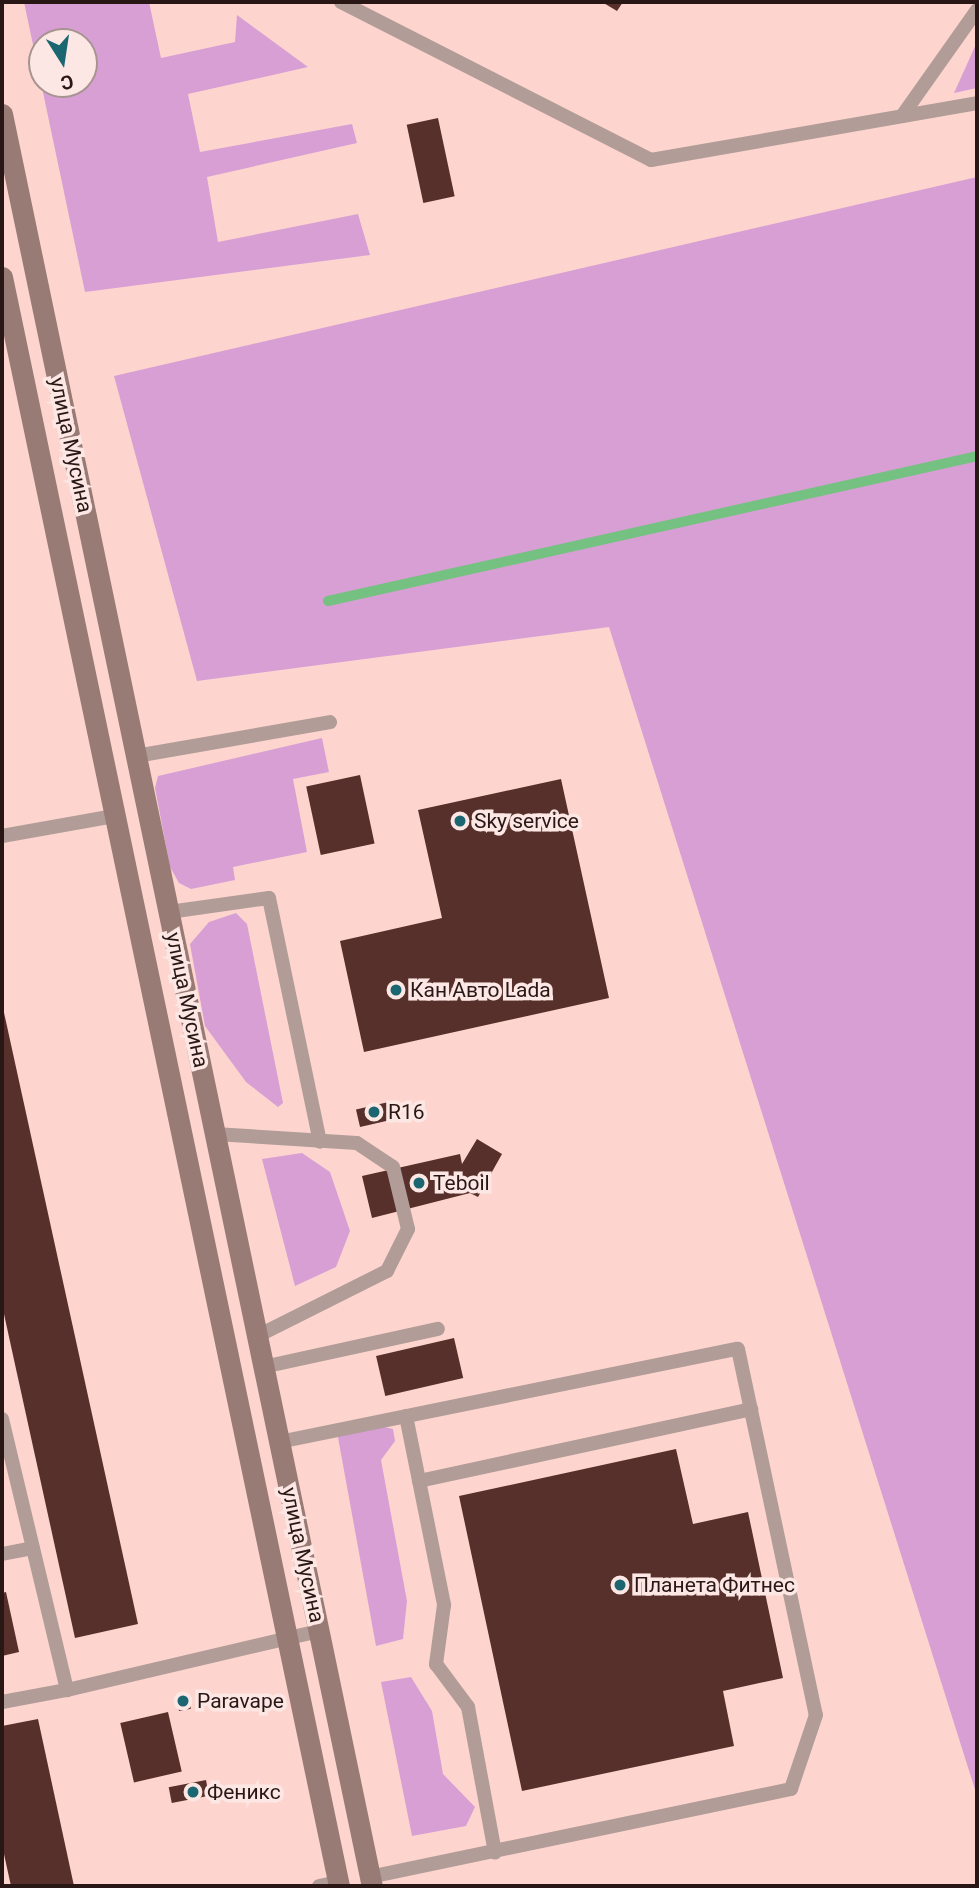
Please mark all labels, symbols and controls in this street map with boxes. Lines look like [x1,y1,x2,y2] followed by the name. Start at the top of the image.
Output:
[28,28,98,98] north arrow
[59,70,76,95] text: С
[44,375,98,515] street label: улица Мусина
[474,808,579,834] place label: Sky service
[452,813,468,829] marker: Sky service
[160,930,214,1070] street label: улица Мусина
[410,977,551,1003] place label: Кан Авто Lada
[388,982,404,998] marker: Кан Авто Lada
[388,1099,425,1125] place label: R16
[366,1104,382,1120] marker: R16
[433,1170,490,1196] place label: Teboil
[411,1175,427,1191] marker: Teboil
[276,1485,330,1625] street label: улица Мусина
[634,1572,795,1598] place label: Планета Фитнес
[612,1577,628,1593] marker: Планета Фитнес
[197,1688,284,1714] place label: Paravape
[175,1693,191,1709] marker: Paravape
[207,1779,281,1805] place label: Феникс
[185,1784,201,1800] marker: Феникс

